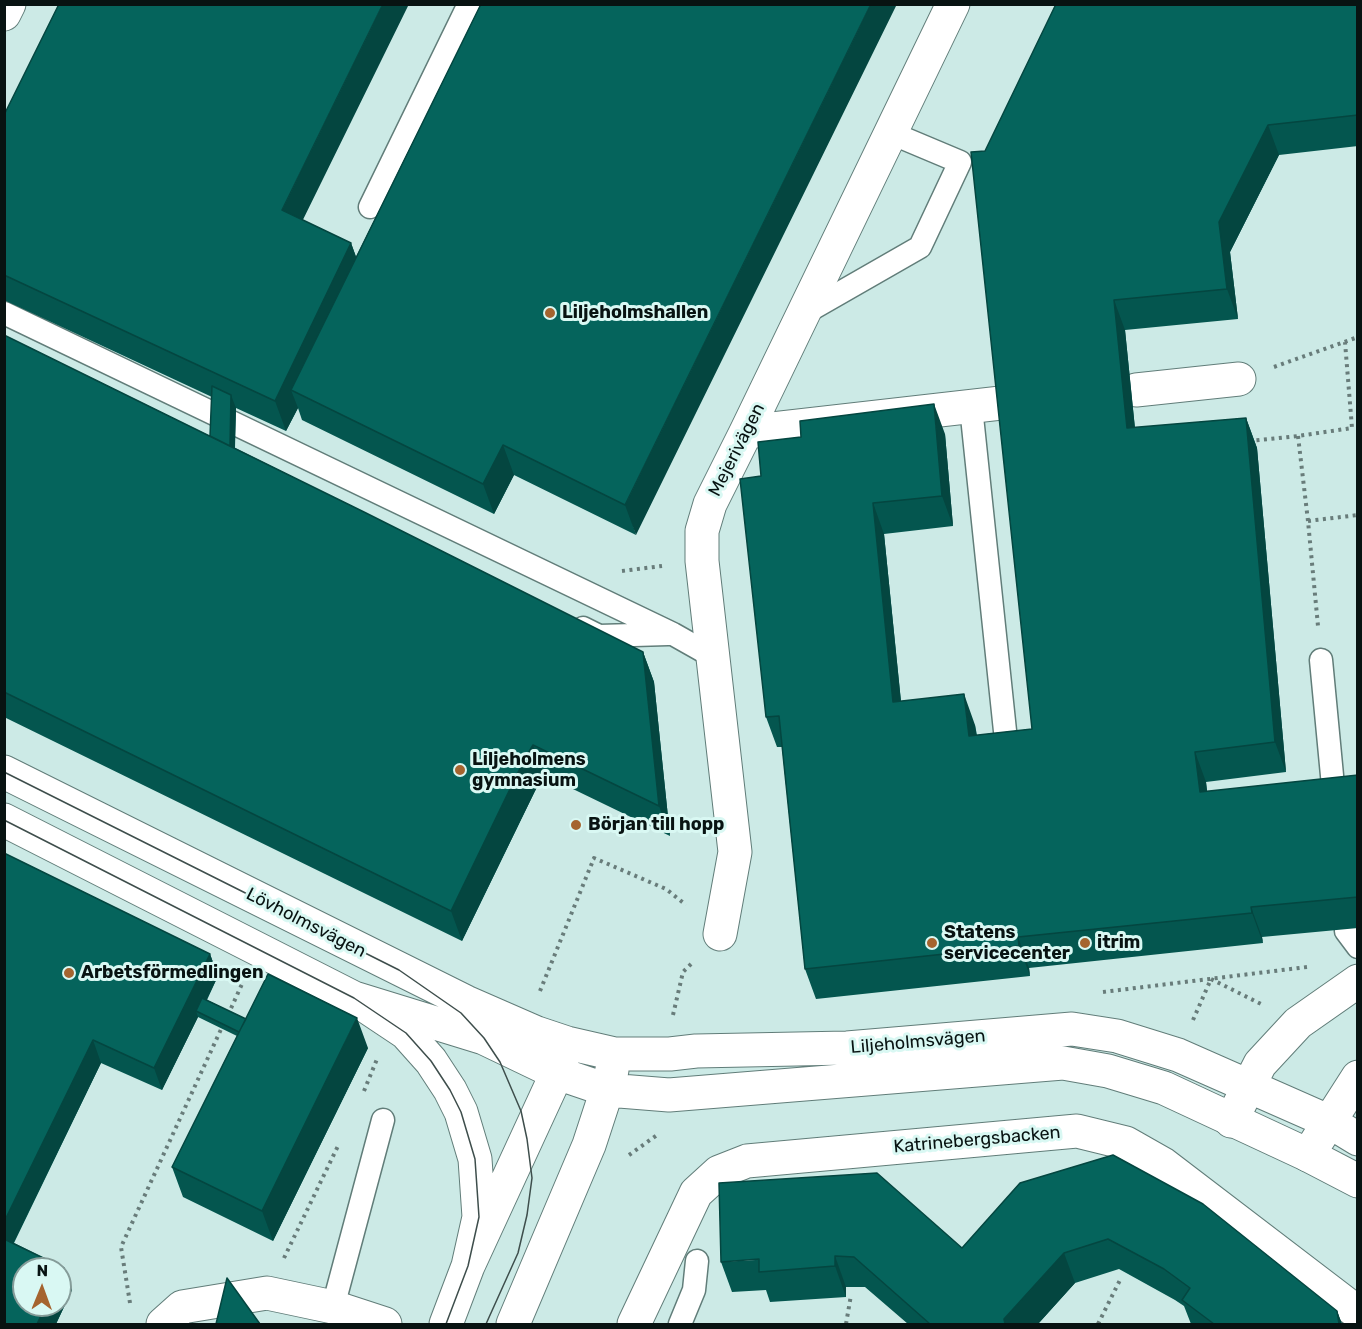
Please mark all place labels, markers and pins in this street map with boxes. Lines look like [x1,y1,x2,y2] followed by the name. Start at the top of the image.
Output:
[562,302,708,324] place label: Liljeholmshallen
[543,306,557,320] marker: Liljeholmshallen
[472,749,586,792] place label: Liljeholmens gymnasium
[453,763,467,777] marker: Liljeholmens gymnasium
[588,814,724,836] place label: Början till hopp
[569,818,583,832] marker: Början till hopp
[944,922,1070,964] place label: Statens servicecenter
[1097,932,1140,954] place label: itrim
[925,936,939,950] marker: Statens servicecenter
[1078,936,1092,950] marker: itrim
[81,962,264,984] place label: Arbetsförmedlingen
[62,966,76,980] marker: Arbetsförmedlingen

